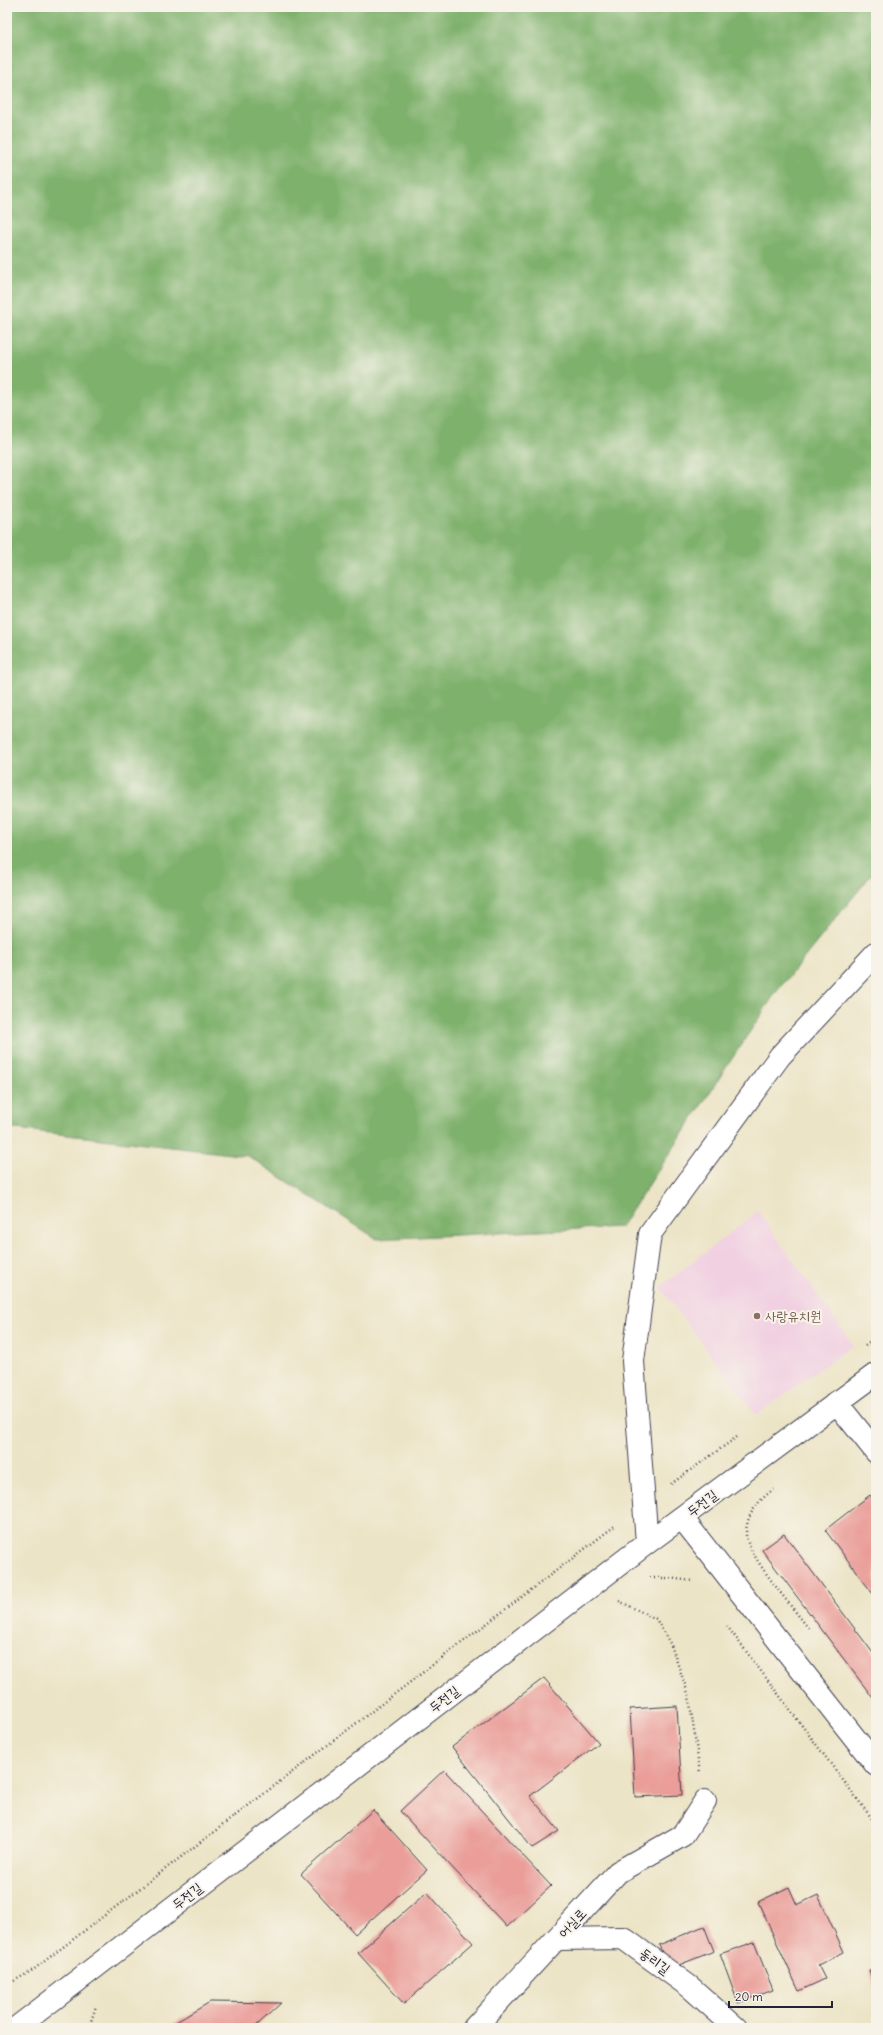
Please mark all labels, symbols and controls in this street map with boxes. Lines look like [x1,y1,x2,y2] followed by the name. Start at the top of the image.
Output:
[765,1307,821,1325] place label: 사랑유치원
[752,1311,762,1321] marker: 사랑유치원
[683,1485,721,1520] street label: 두전길
[425,1681,463,1716] street label: 두전길
[168,1878,206,1913] street label: 두전길
[554,1905,590,1941] street label: 어실로
[636,1944,675,1979] street label: 동리길
[729,1983,832,2009] scale bar
[735,1989,763,2004] text: 20 m

